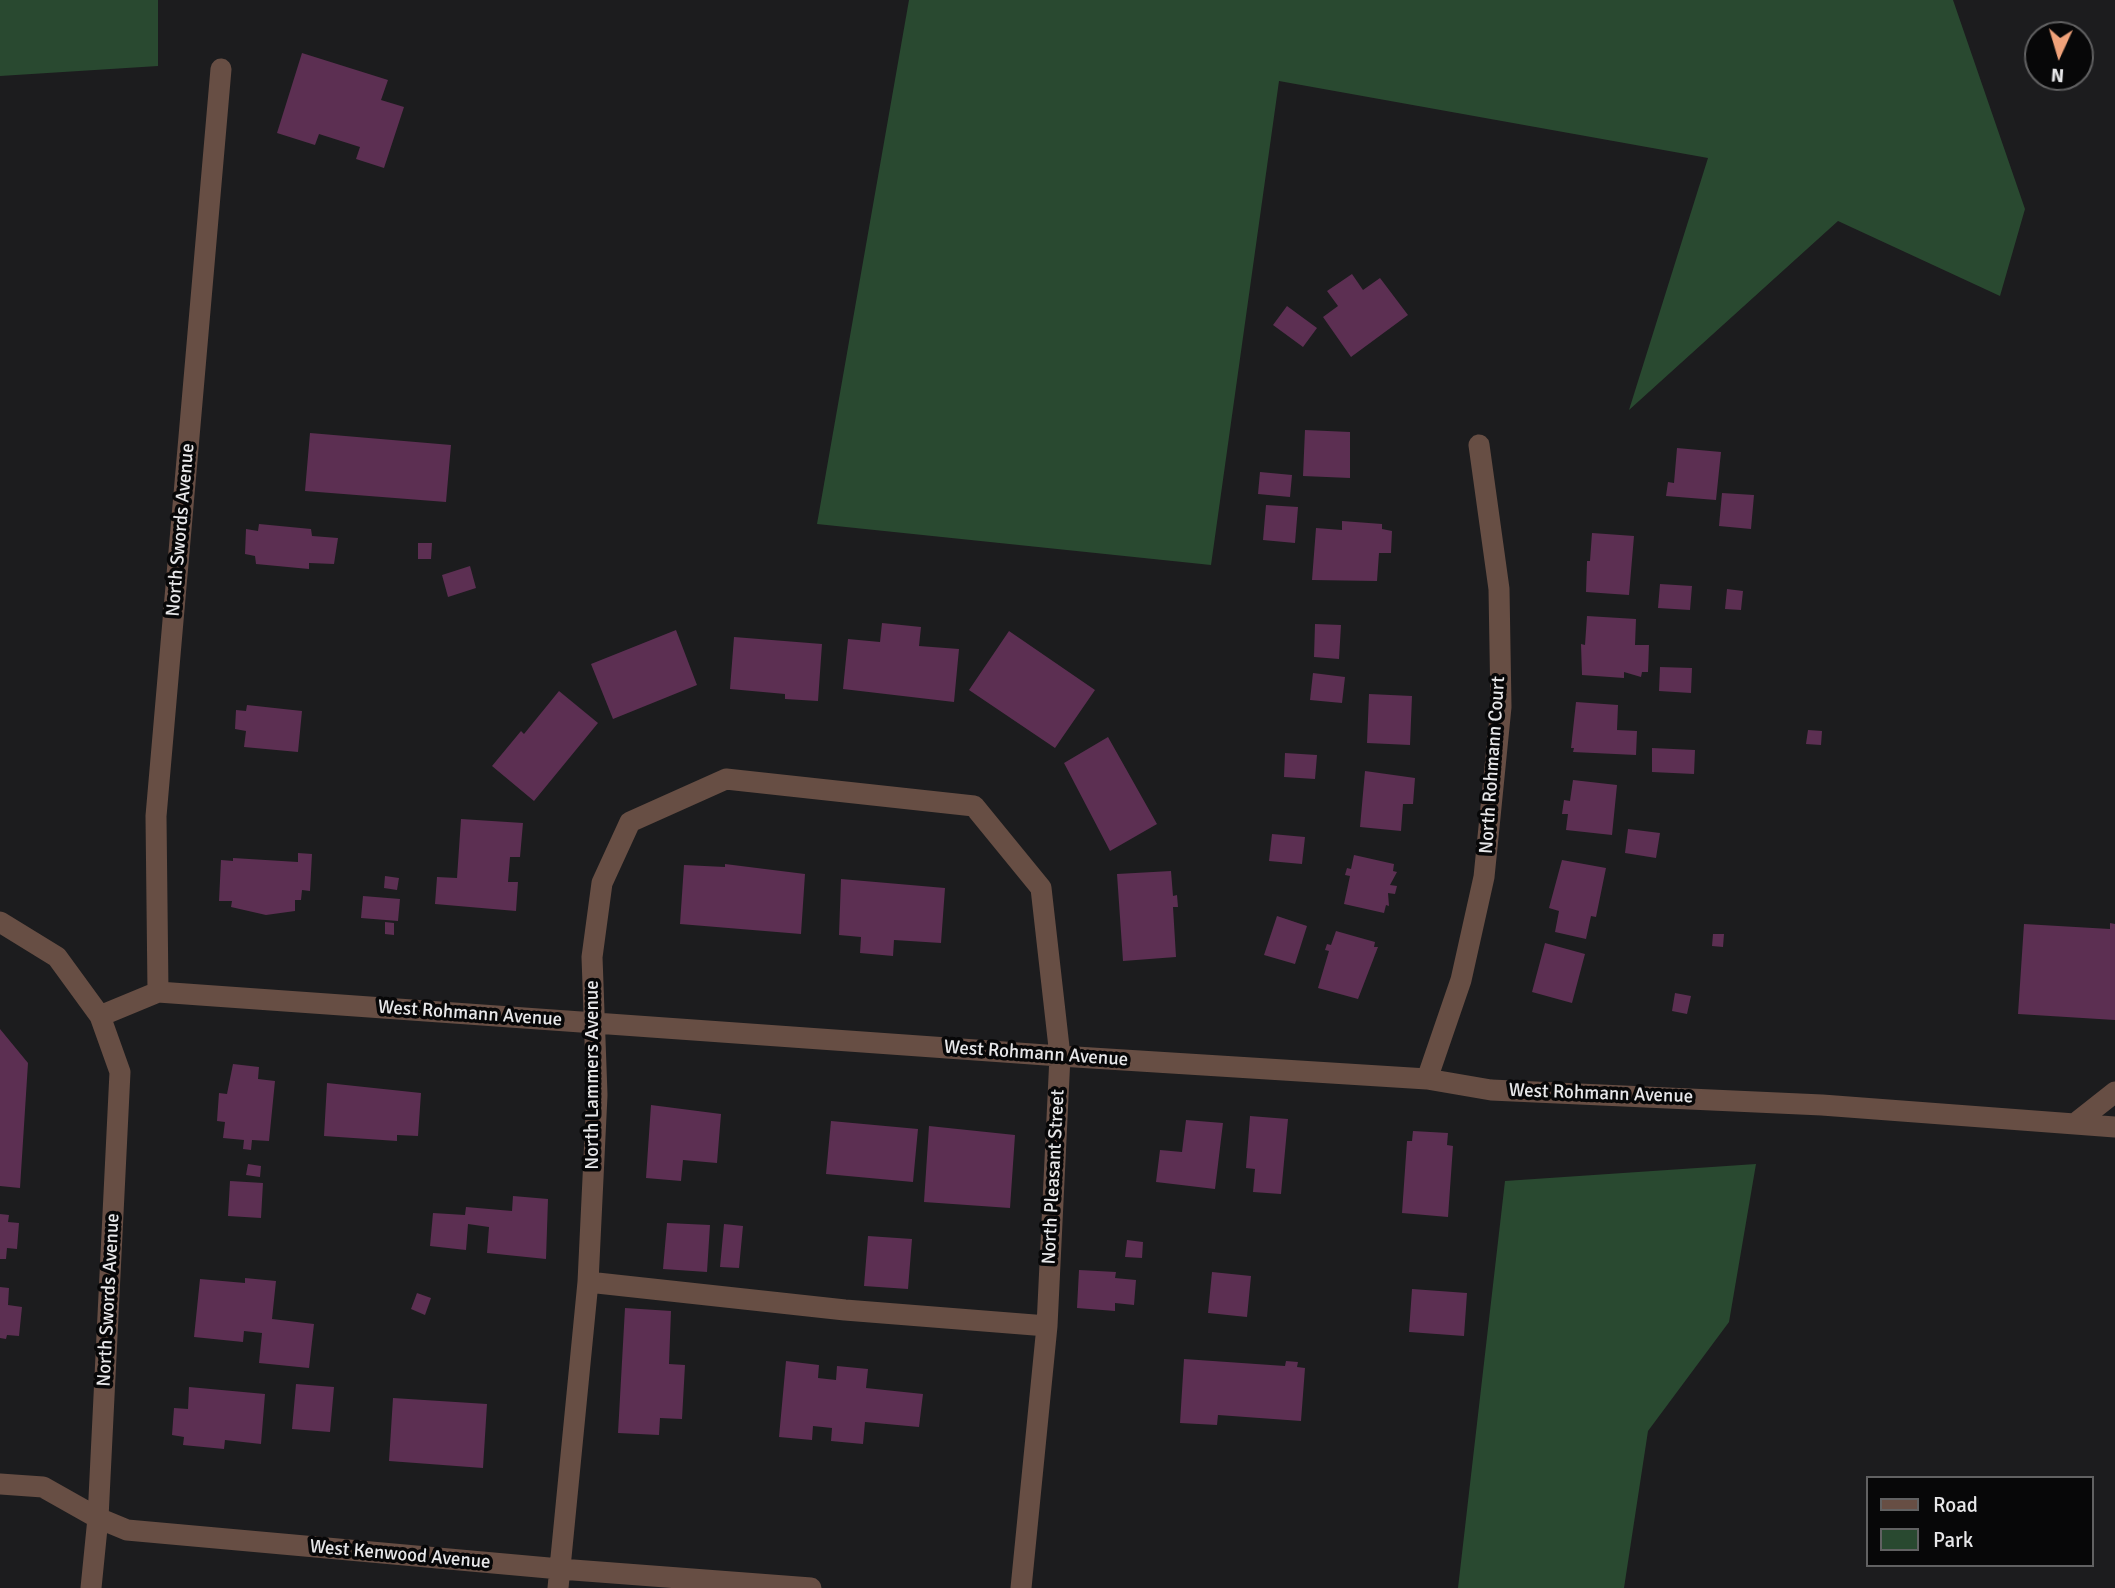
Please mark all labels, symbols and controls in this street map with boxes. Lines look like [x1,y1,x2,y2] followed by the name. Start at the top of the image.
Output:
[2024,21,2094,91] north arrow
[2050,63,2065,87] text: N
[162,442,200,618] street label: North Swords Avenue
[1475,675,1511,855] street label: North Rohmann Court
[582,980,604,1170] street label: North Lammers Avenue
[377,996,563,1032] street label: West Rohmann Avenue
[943,1036,1129,1072] street label: West Rohmann Avenue
[1508,1079,1694,1109] street label: West Rohmann Avenue
[1038,1089,1070,1265] street label: North Pleasant Street
[93,1213,125,1387] street label: North Swords Avenue
[1867,1476,2094,1567] legend
[1933,1492,1978,1518] text: Road
[1933,1527,1973,1553] text: Park
[309,1536,491,1574] street label: West Kenwood Avenue

